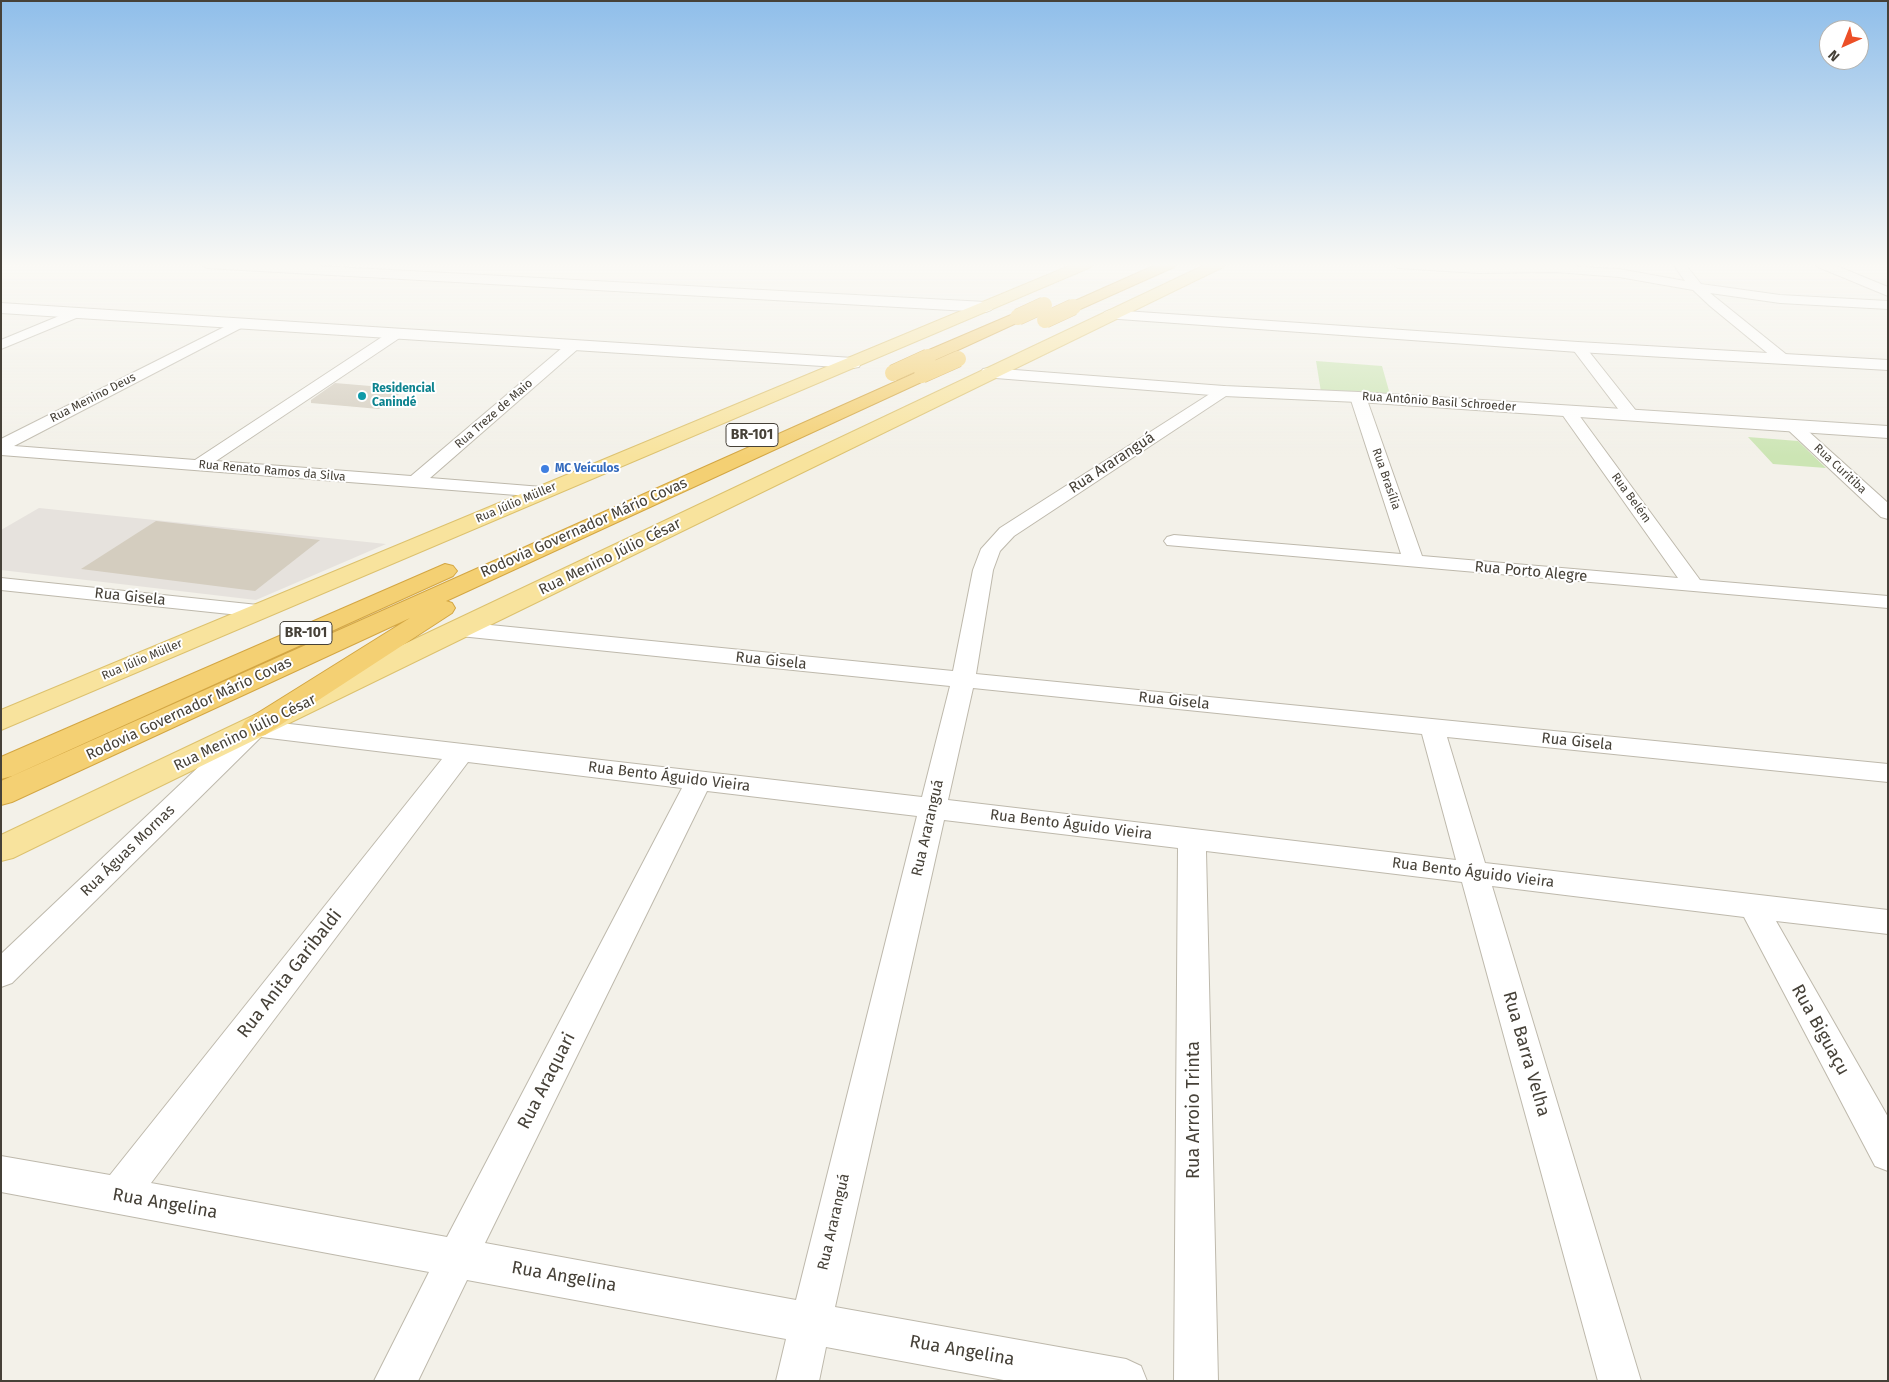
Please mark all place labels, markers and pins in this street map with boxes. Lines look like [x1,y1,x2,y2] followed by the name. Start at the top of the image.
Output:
[372,382,435,410] place label: Residencial Canindé
[356,390,368,402] marker: Residencial Canindé
[555,462,619,476] place label: MC Veículos
[539,463,551,475] marker: MC Veículos

